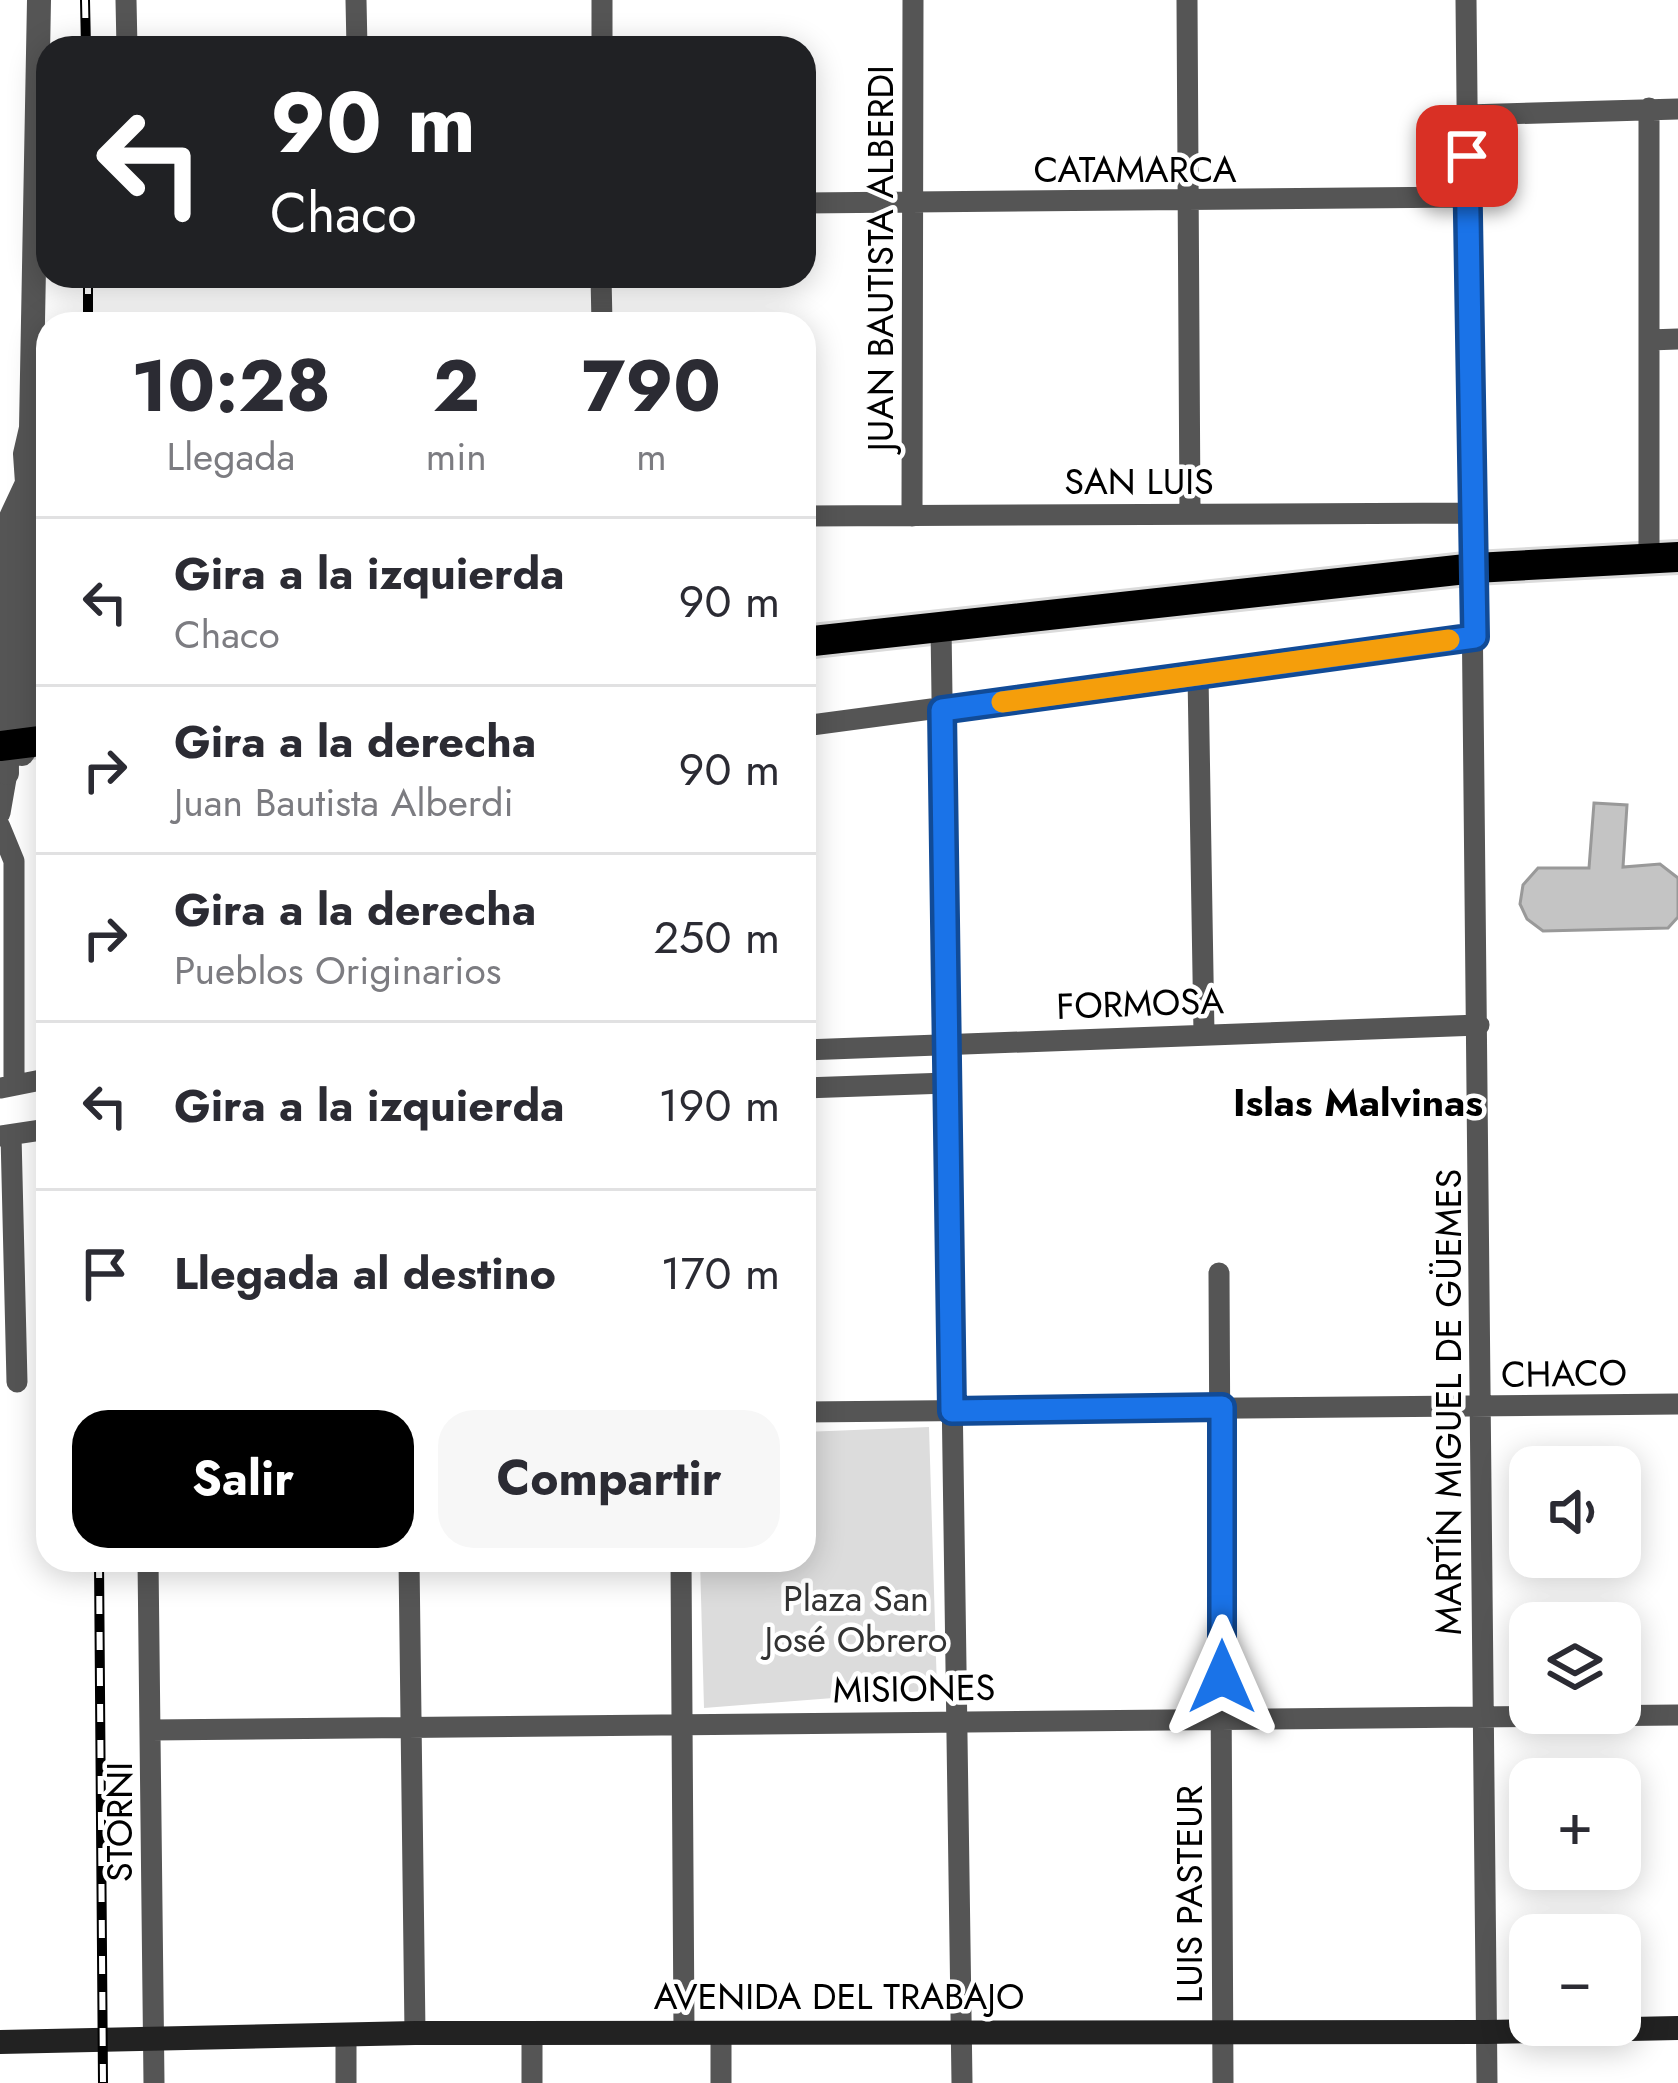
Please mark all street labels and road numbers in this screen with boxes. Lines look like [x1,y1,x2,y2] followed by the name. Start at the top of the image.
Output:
[854,65,906,455] street label: JUAN BAUTISTA ALBERDI
[1033,143,1237,195] street label: CATAMARCA
[1064,455,1214,507] street label: SAN LUIS
[1055,974,1225,1032] street label: FORMOSA
[1422,1169,1474,1635] street label: MARTÍN MIGUEL DE GÜEMES
[1500,1346,1628,1400] street label: CHACO
[832,1661,996,1715] street label: MISIONES
[93,1762,145,1882] street label: STORNI
[1163,1785,1215,2003] street label: LUIS PASTEUR
[654,1970,1024,2022] street label: AVENIDA DEL TRABAJO

